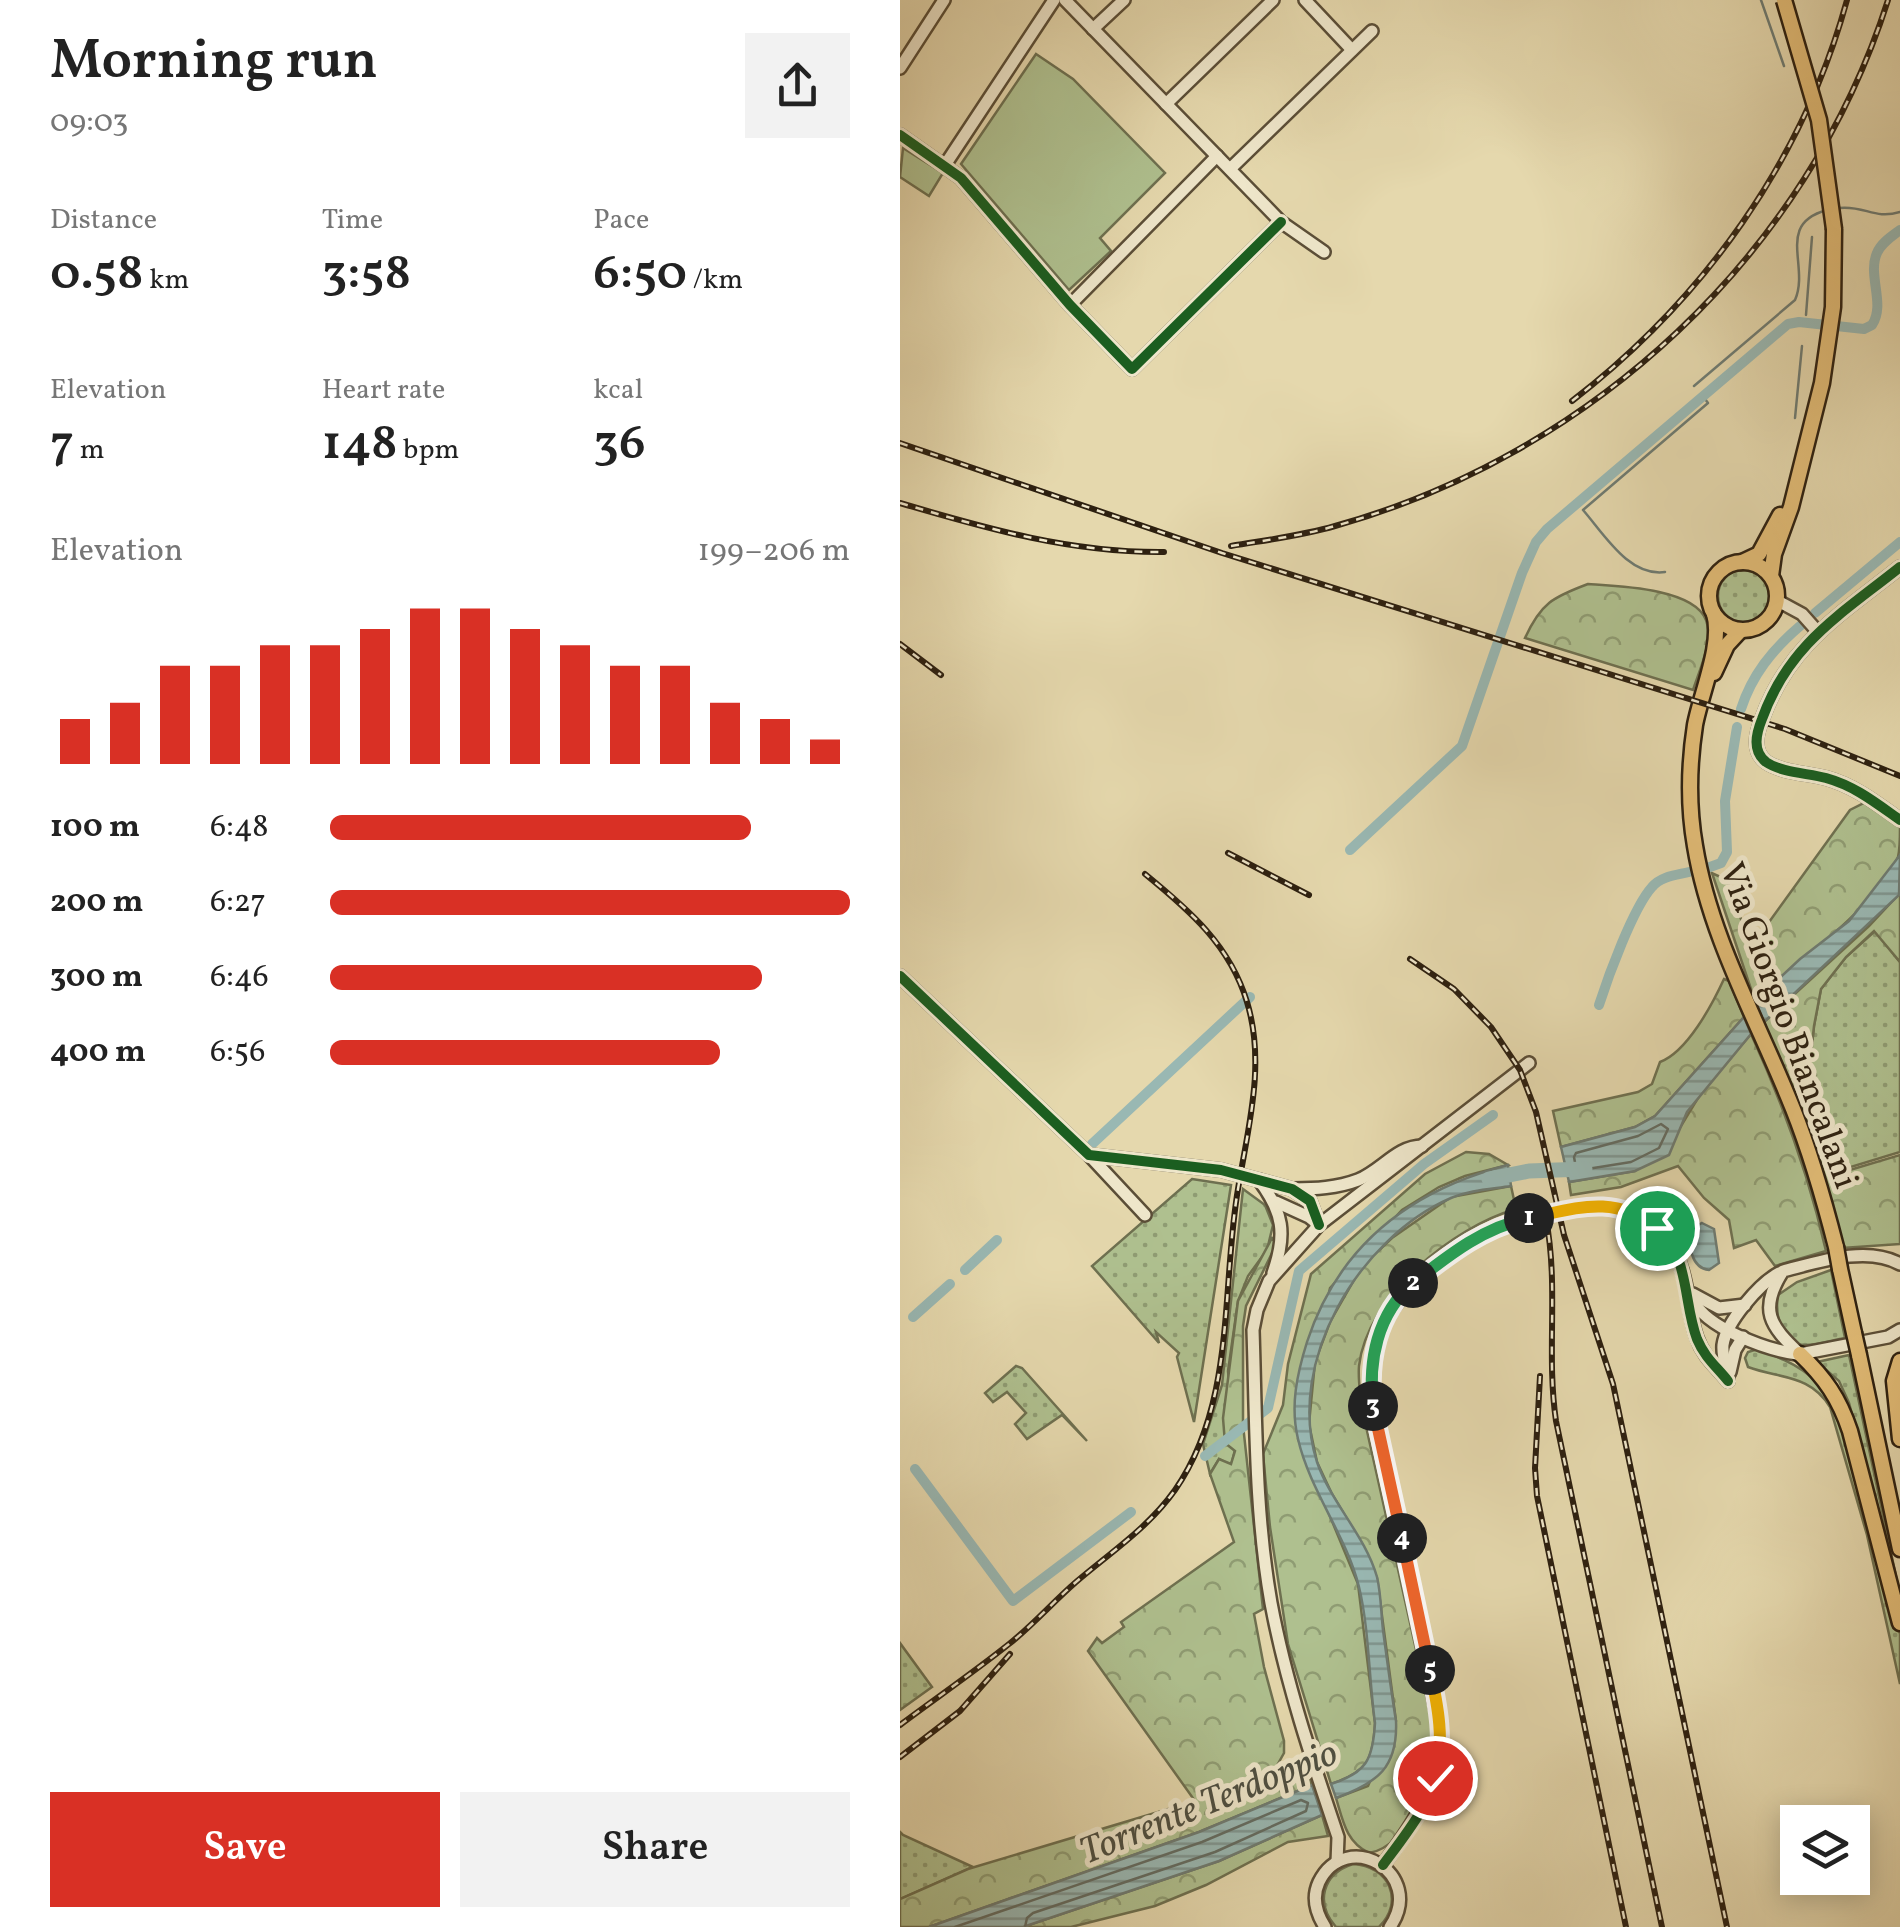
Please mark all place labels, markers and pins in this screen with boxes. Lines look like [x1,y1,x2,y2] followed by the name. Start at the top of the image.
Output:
[1615,1186,1700,1271] pin
[1504,1193,1554,1243] pin: 1
[1388,1258,1438,1308] pin: 2
[1348,1381,1398,1431] pin: 3
[1377,1513,1427,1563] pin: 4
[1405,1645,1455,1695] pin: 5
[1393,1736,1478,1821] pin

